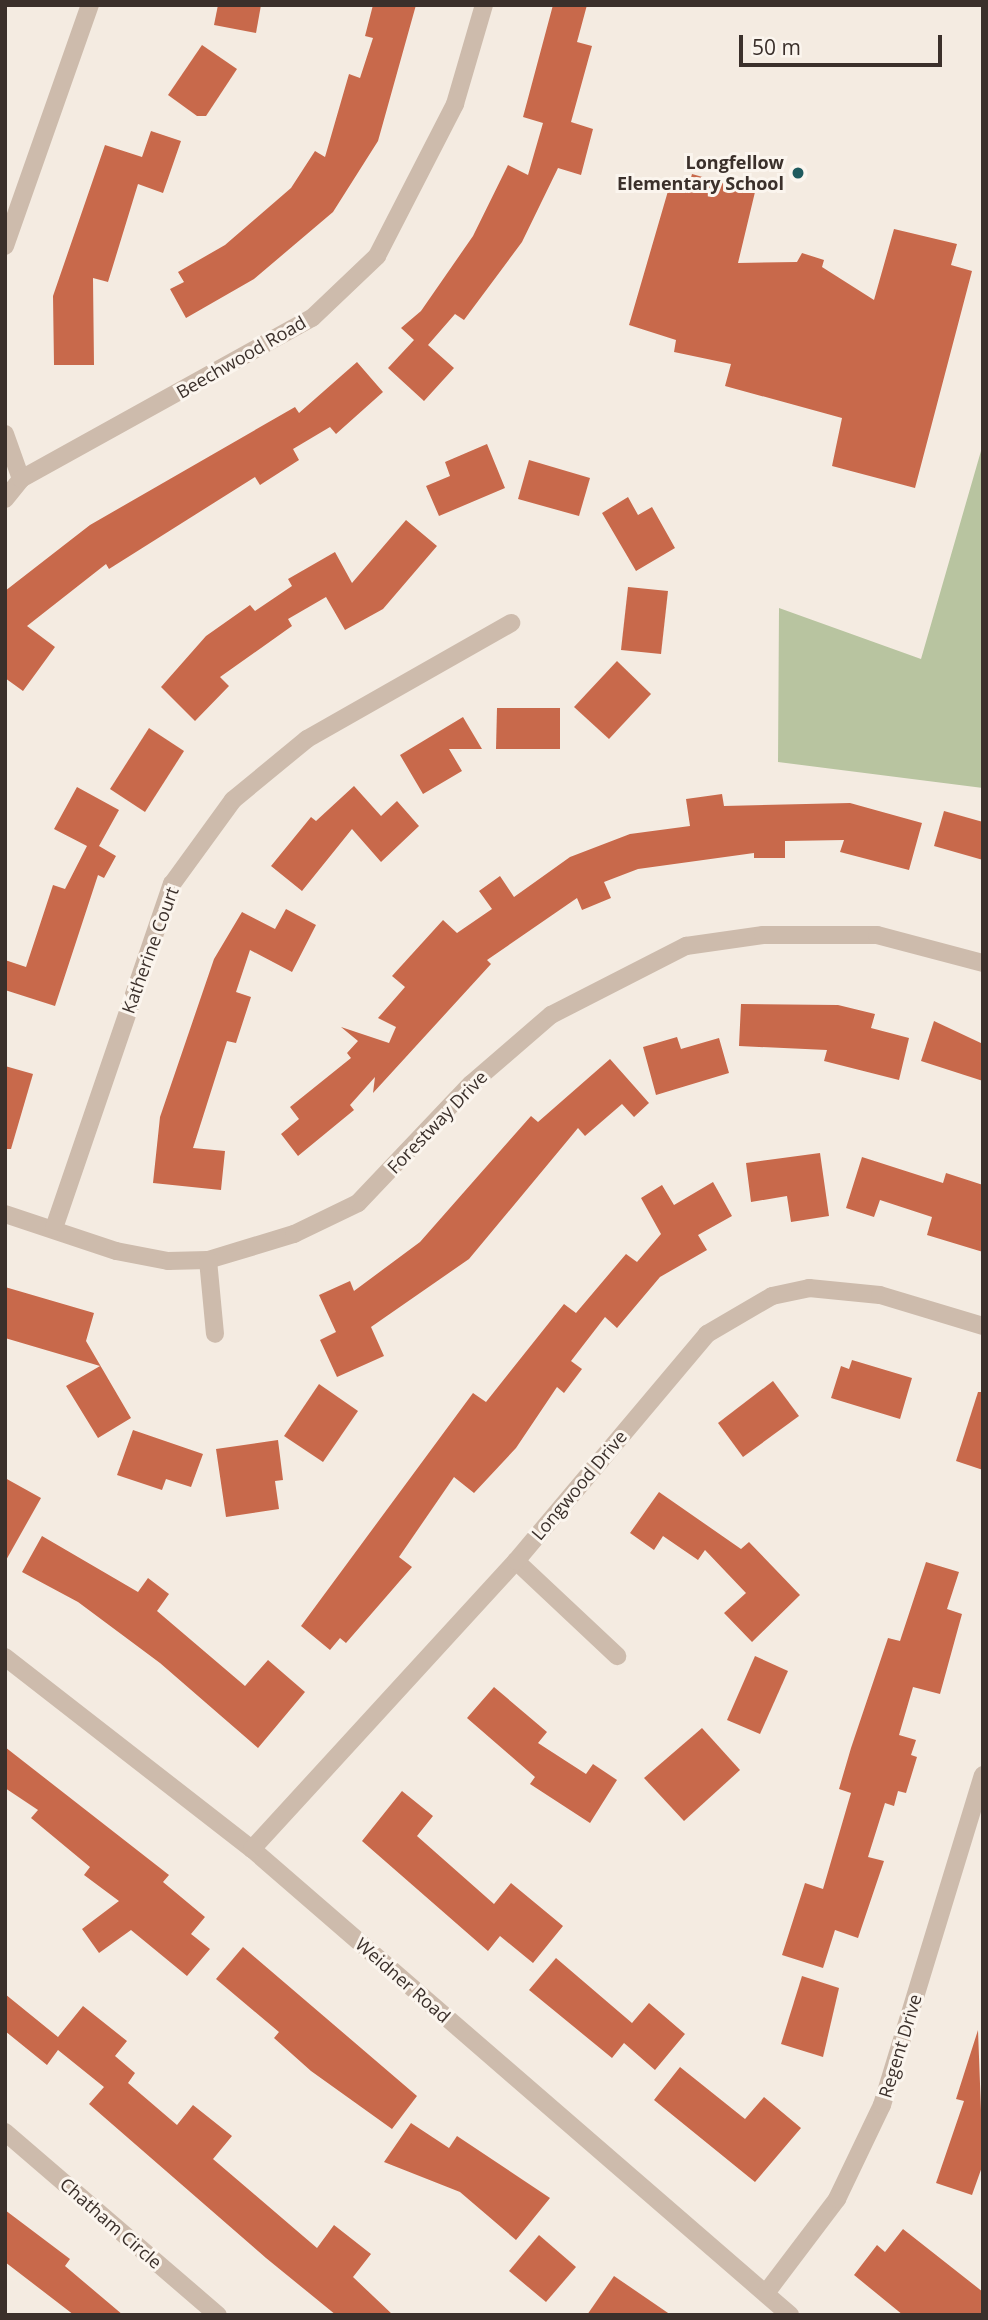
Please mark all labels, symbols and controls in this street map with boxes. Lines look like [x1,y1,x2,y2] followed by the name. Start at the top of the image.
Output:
[743,21,946,65] scale bar
[752,33,801,61] text: 50 m
[617,152,784,194] place label: Longfellow Elementary School
[790,165,806,181] marker: Longfellow Elementary School
[172,311,310,403] street label: Beechwood Road
[117,884,183,1016] street label: Katherine Court
[383,1066,491,1178] street label: Forestway Drive
[527,1426,631,1544] street label: Longwood Drive
[351,1933,455,2027] street label: Weidner Road
[874,1992,926,2100] street label: Regent Drive
[56,2173,166,2273] street label: Chatham Circle

